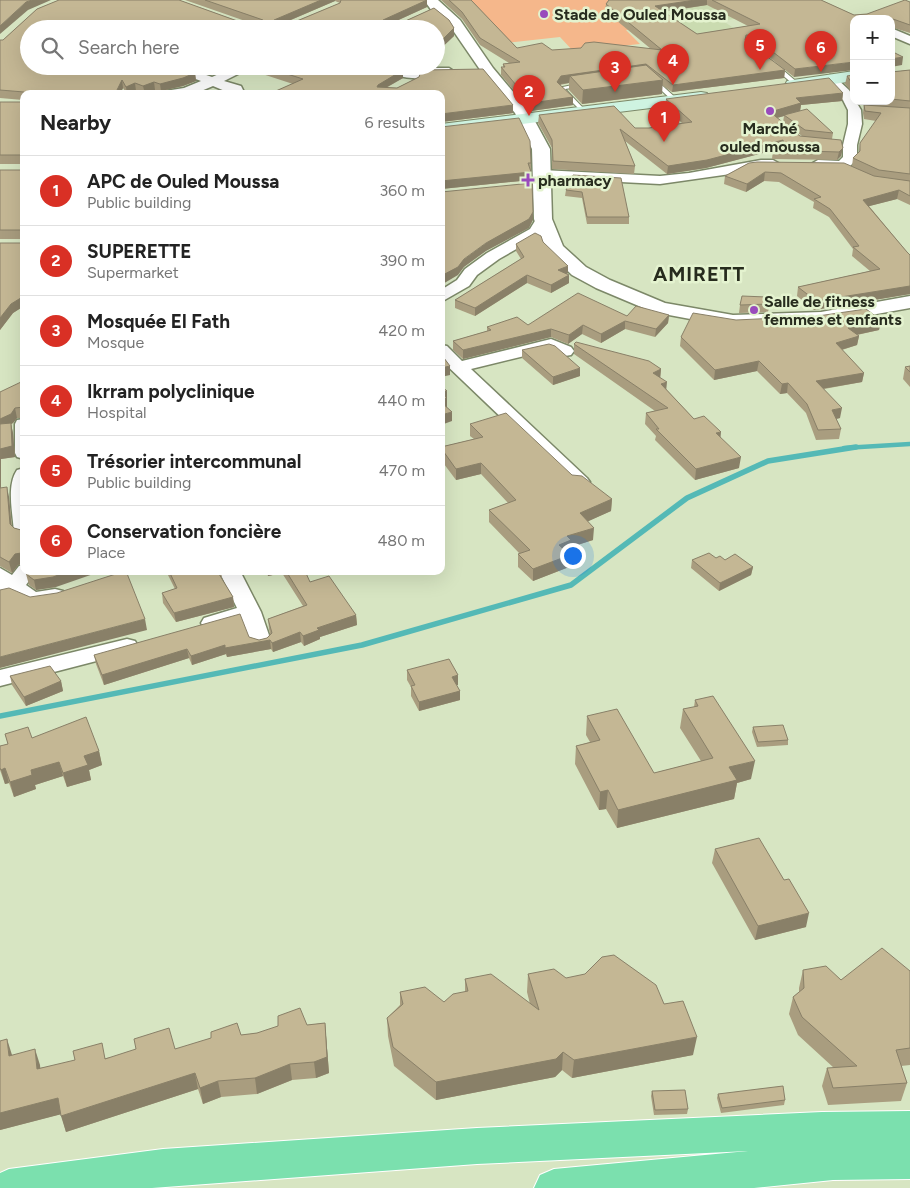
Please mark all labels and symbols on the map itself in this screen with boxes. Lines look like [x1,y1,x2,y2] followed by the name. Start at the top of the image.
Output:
[554,5,726,24] place label: Stade de Ouled Moussa
[538,8,550,20] marker: Stade de Ouled Moussa
[744,29,776,70] pin: 5
[805,31,837,72] pin: 6
[657,44,689,85] pin: 4
[599,51,631,92] pin: 3
[513,75,545,116] pin: 2
[648,101,680,142] pin: 1
[764,105,776,117] marker: Marché ouled moussa
[720,119,820,156] place label: Marché ouled moussa
[538,171,612,190] place label: pharmacy
[522,174,534,186] marker: pharmacy
[653,262,745,286] district label: AMIRETT
[764,292,902,329] place label: Salle de fitness femmes et enfants
[748,304,760,316] marker: Salle de fitness femmes et enfants
[560,543,586,569] your location

